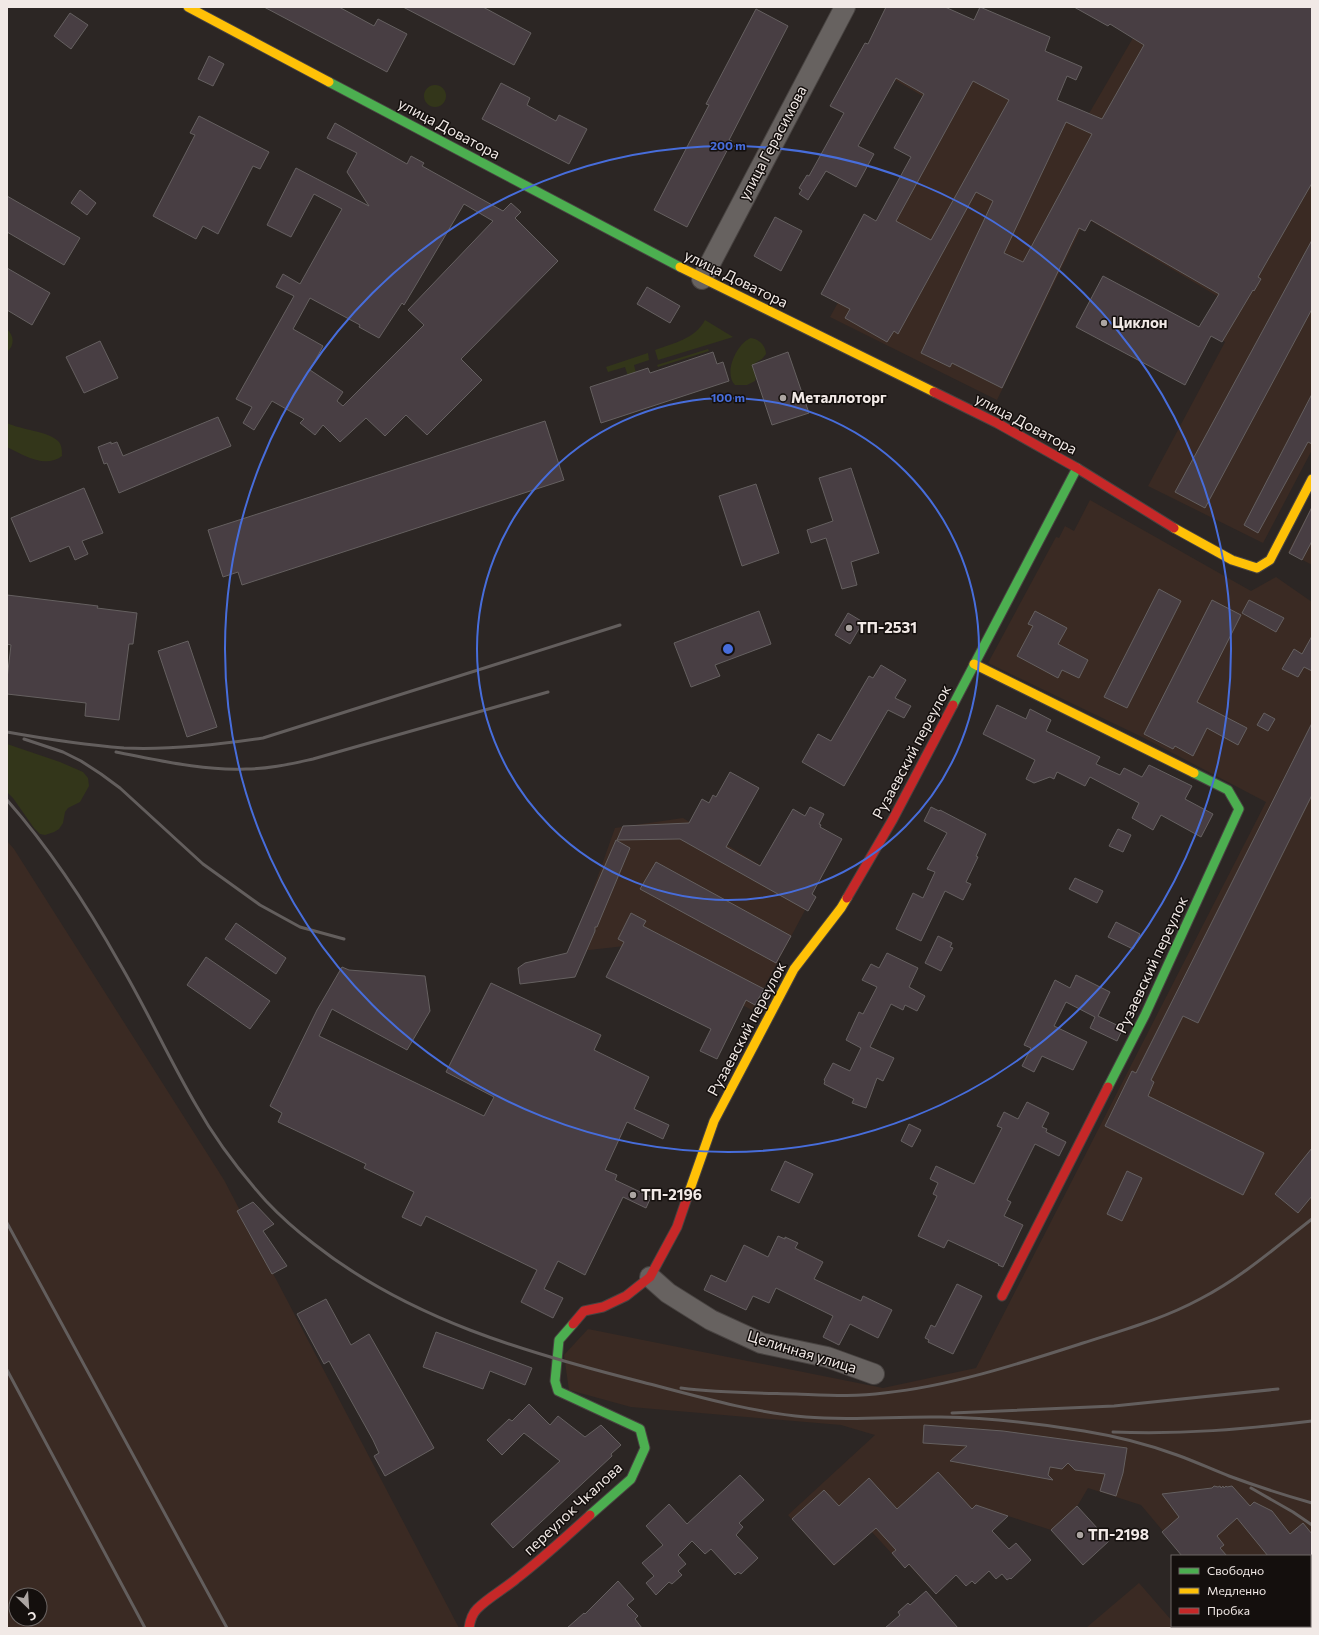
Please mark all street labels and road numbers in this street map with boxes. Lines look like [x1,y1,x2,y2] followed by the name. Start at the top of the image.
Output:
[734,82,810,203] street label: улица Герасимова
[395,94,503,163] street label: улица Доватора
[682,245,791,311] street label: улица Доватора
[972,389,1080,458] street label: улица Доватора
[868,681,954,822] street label: Рузаевский переулок
[1111,893,1191,1036] street label: Рузаевский переулок
[703,958,789,1099] street label: Рузаевский переулок
[745,1326,859,1376] street label: Целинная улица
[519,1458,625,1559] street label: переулок Чкалова

